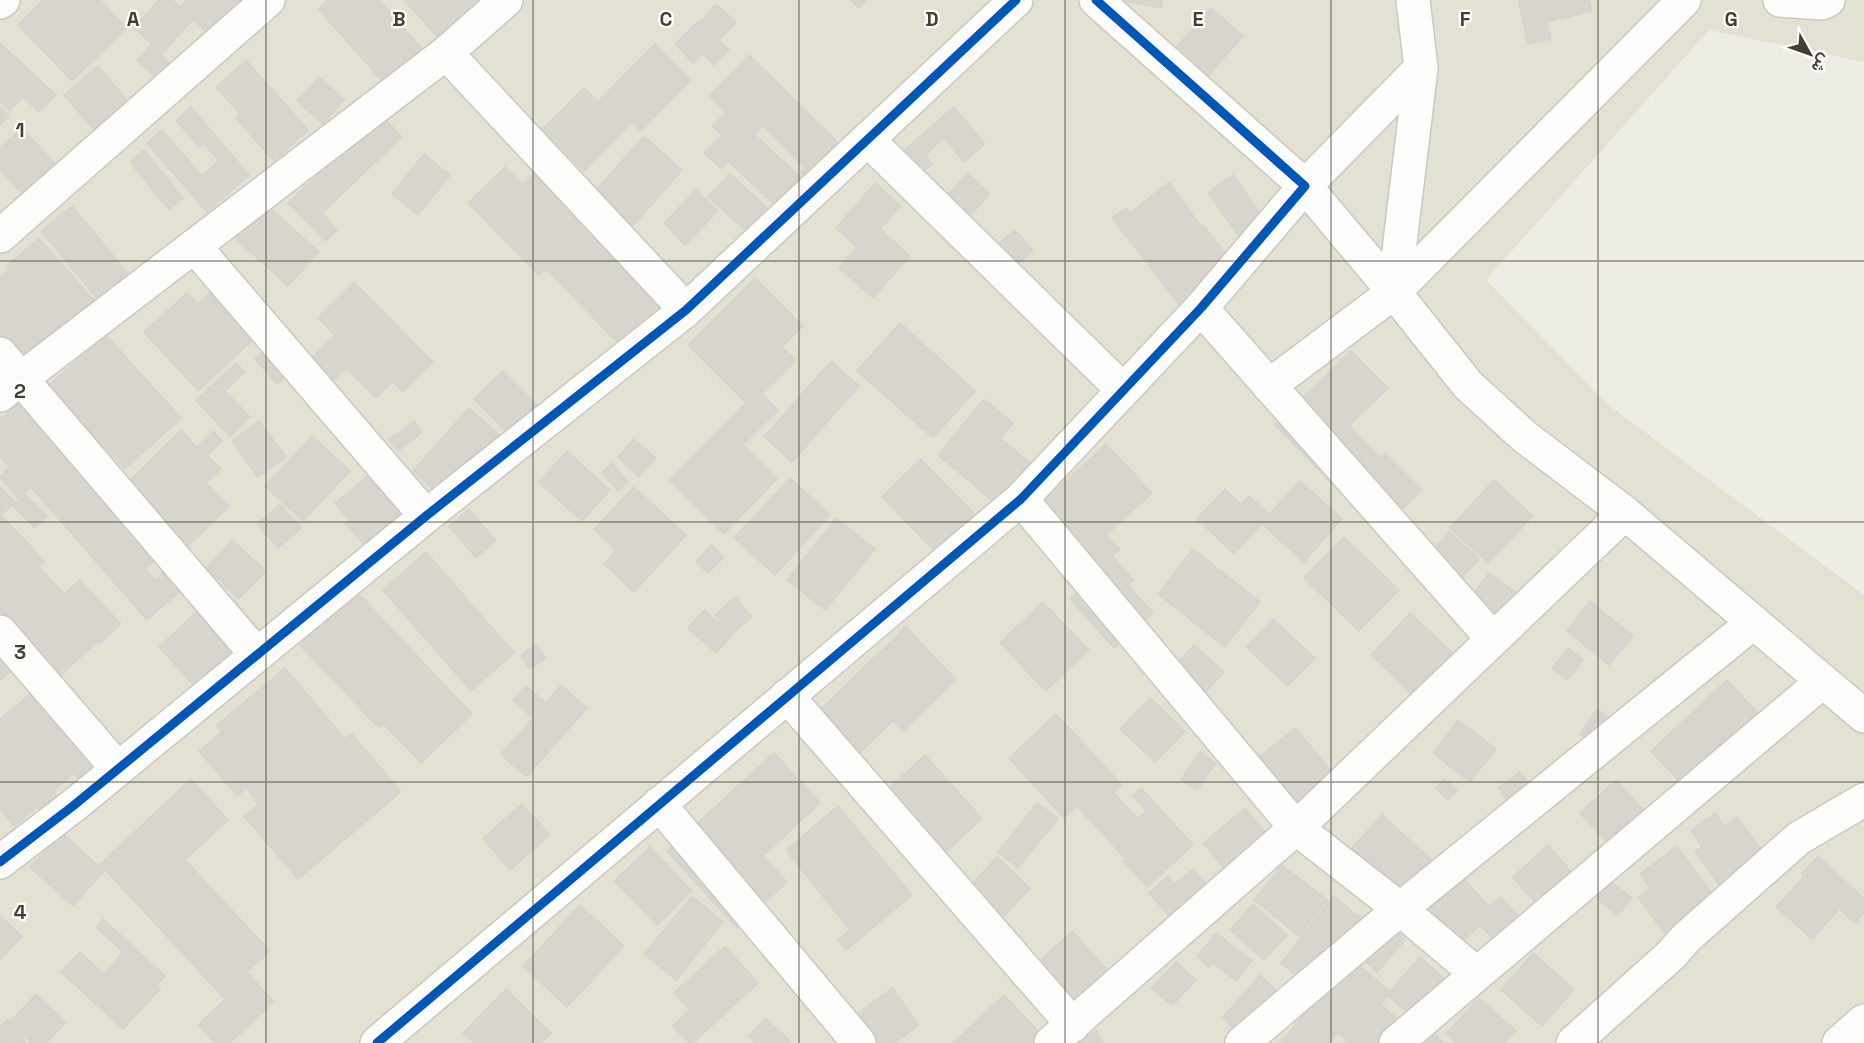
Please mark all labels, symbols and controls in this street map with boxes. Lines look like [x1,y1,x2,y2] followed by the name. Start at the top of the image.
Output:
[127,6,140,32] text: A
[392,6,406,32] text: B
[660,6,673,32] text: C
[925,6,939,32] text: D
[1192,6,1204,32] text: E
[1460,6,1471,32] text: F
[1724,6,1738,32] text: G
[1780,24,1840,84] north arrow
[1807,49,1835,77] text: ش
[15,117,25,143] text: 1
[14,378,26,404] text: 2
[14,639,26,665] text: 3
[14,899,27,925] text: 4

